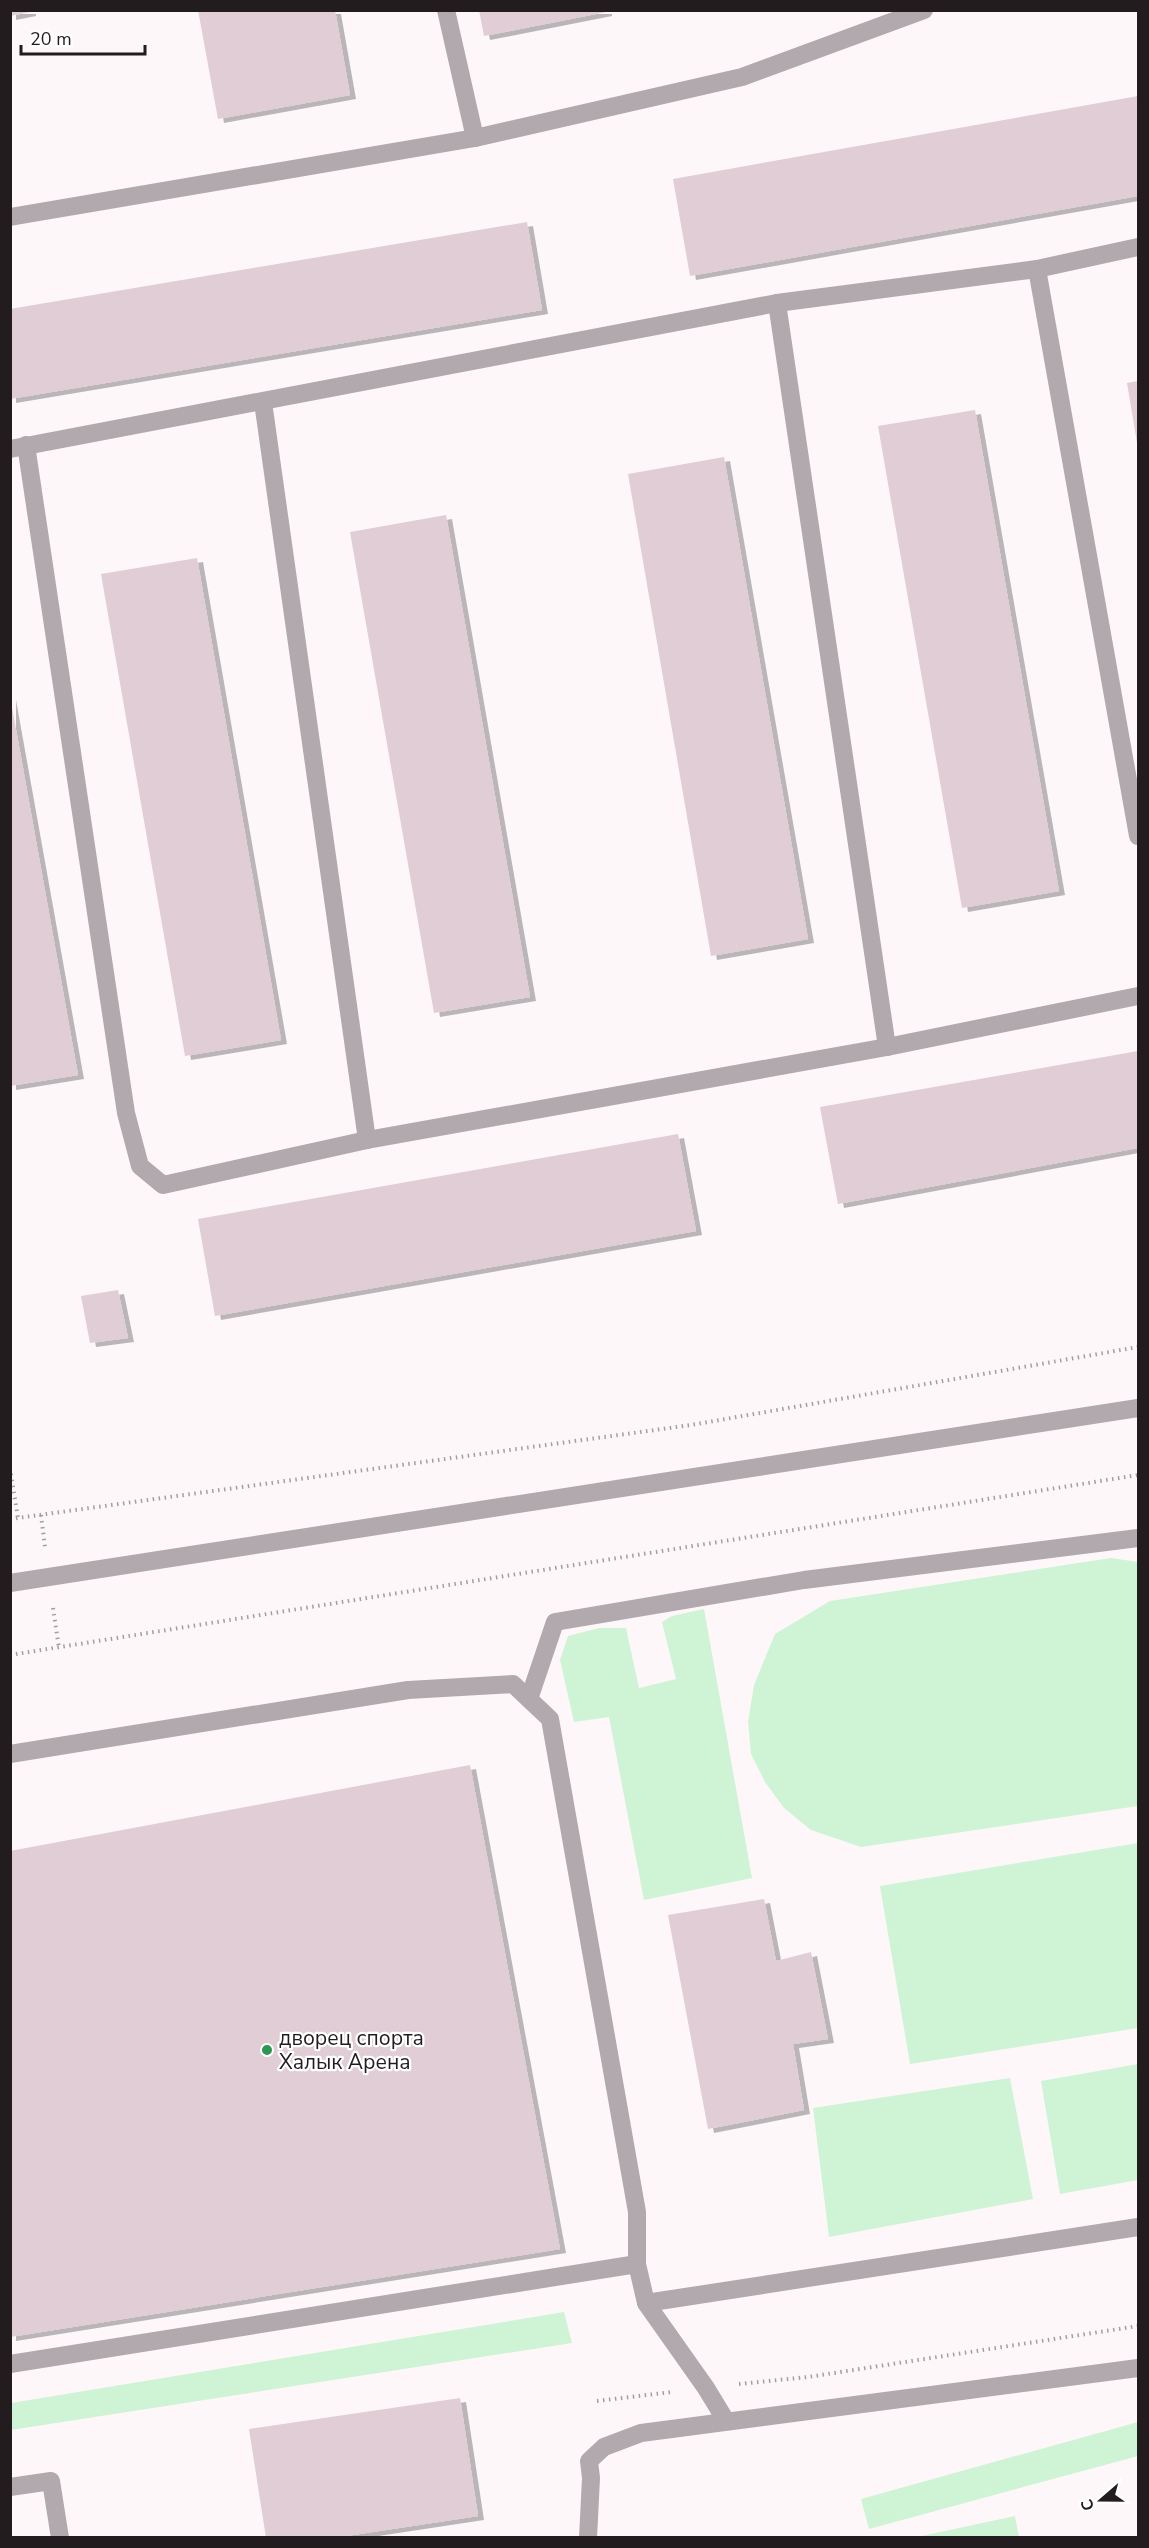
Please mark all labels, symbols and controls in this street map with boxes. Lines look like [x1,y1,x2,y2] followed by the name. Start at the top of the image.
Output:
[21,18,146,56] scale bar
[30,27,72,51] text: 20 m
[279,2024,424,2076] place label: дворец спорта Халык Арена
[260,2043,274,2057] marker: дворец спорта Халык Арена
[1071,2470,1131,2530] north arrow
[1076,2496,1100,2514] text: С

